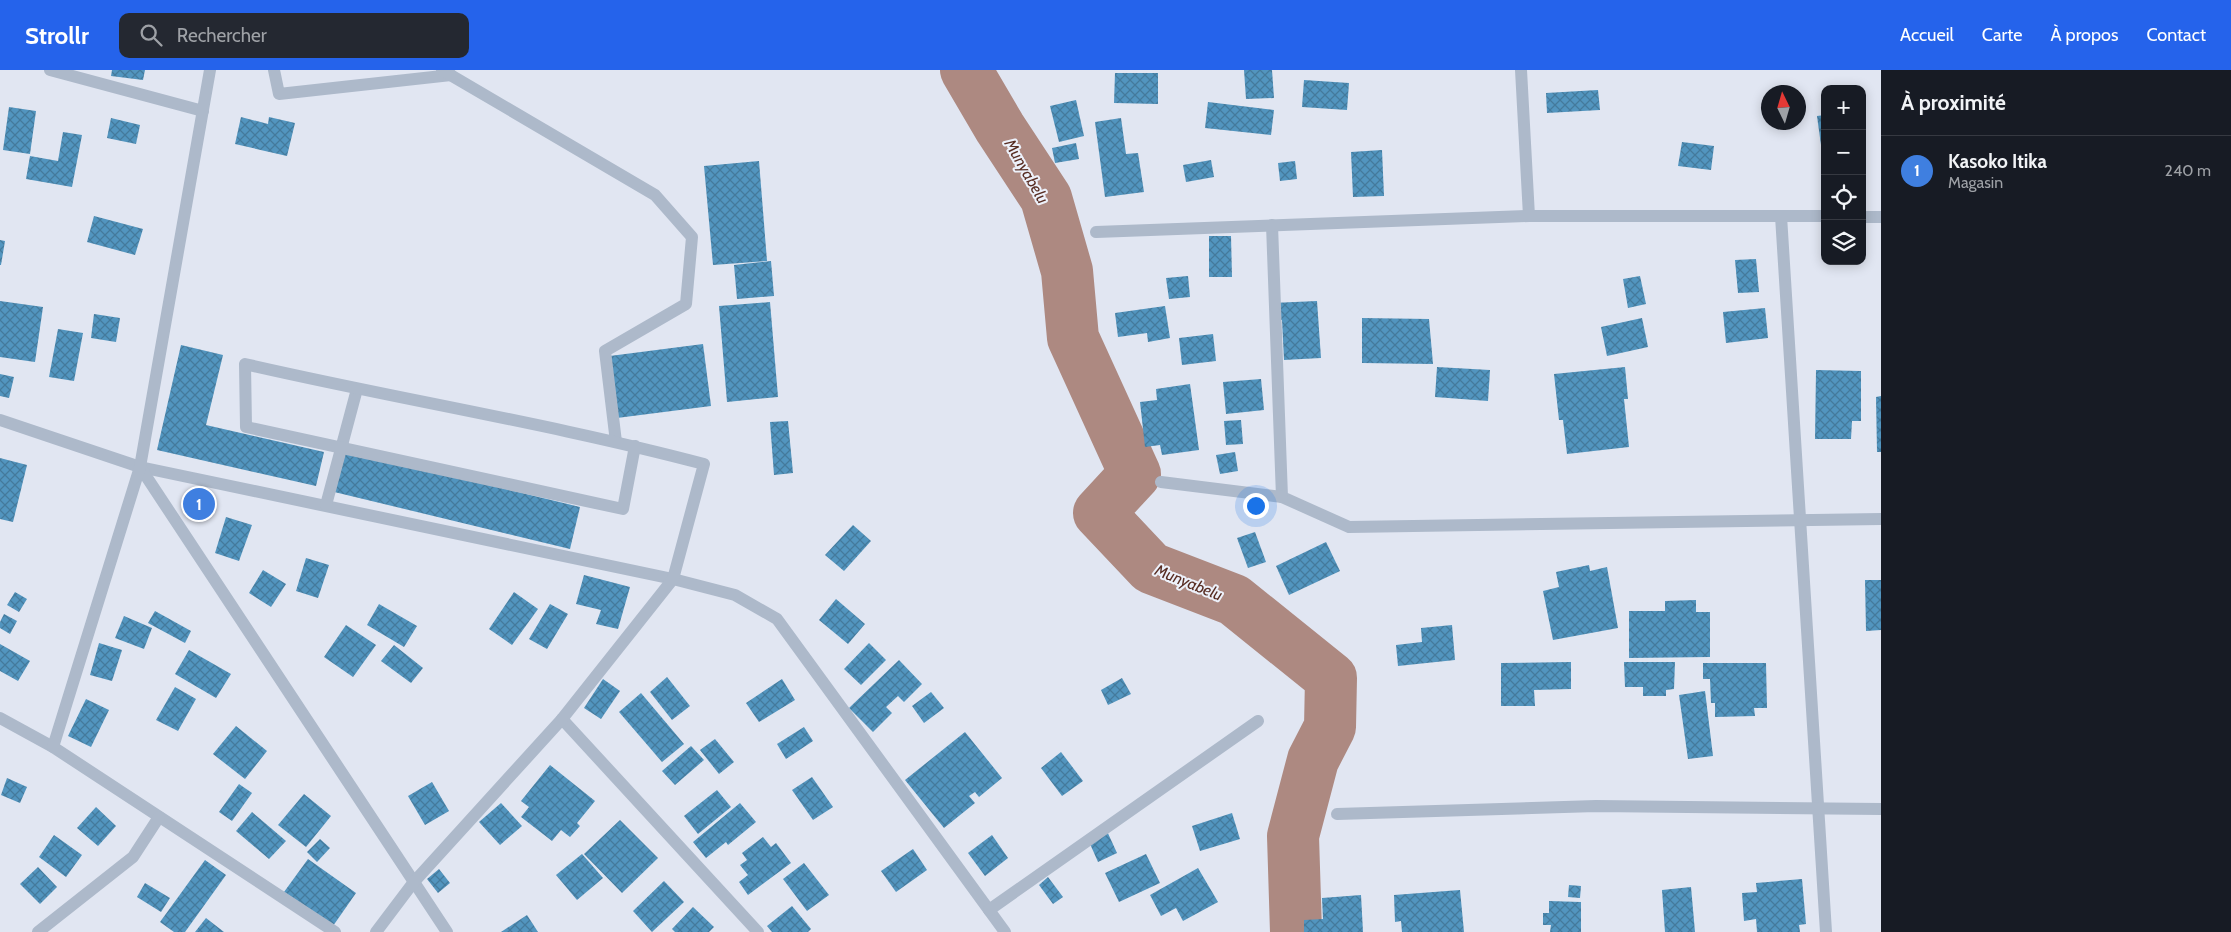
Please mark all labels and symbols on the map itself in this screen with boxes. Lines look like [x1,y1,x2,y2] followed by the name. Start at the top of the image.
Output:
[1761,85,1806,130] north arrow
[1000,135,1053,207] water label: Munyabelu
[183,485,215,523] pin: 1
[1243,493,1269,519] your location
[1151,560,1225,605] water label: Munyabelu

